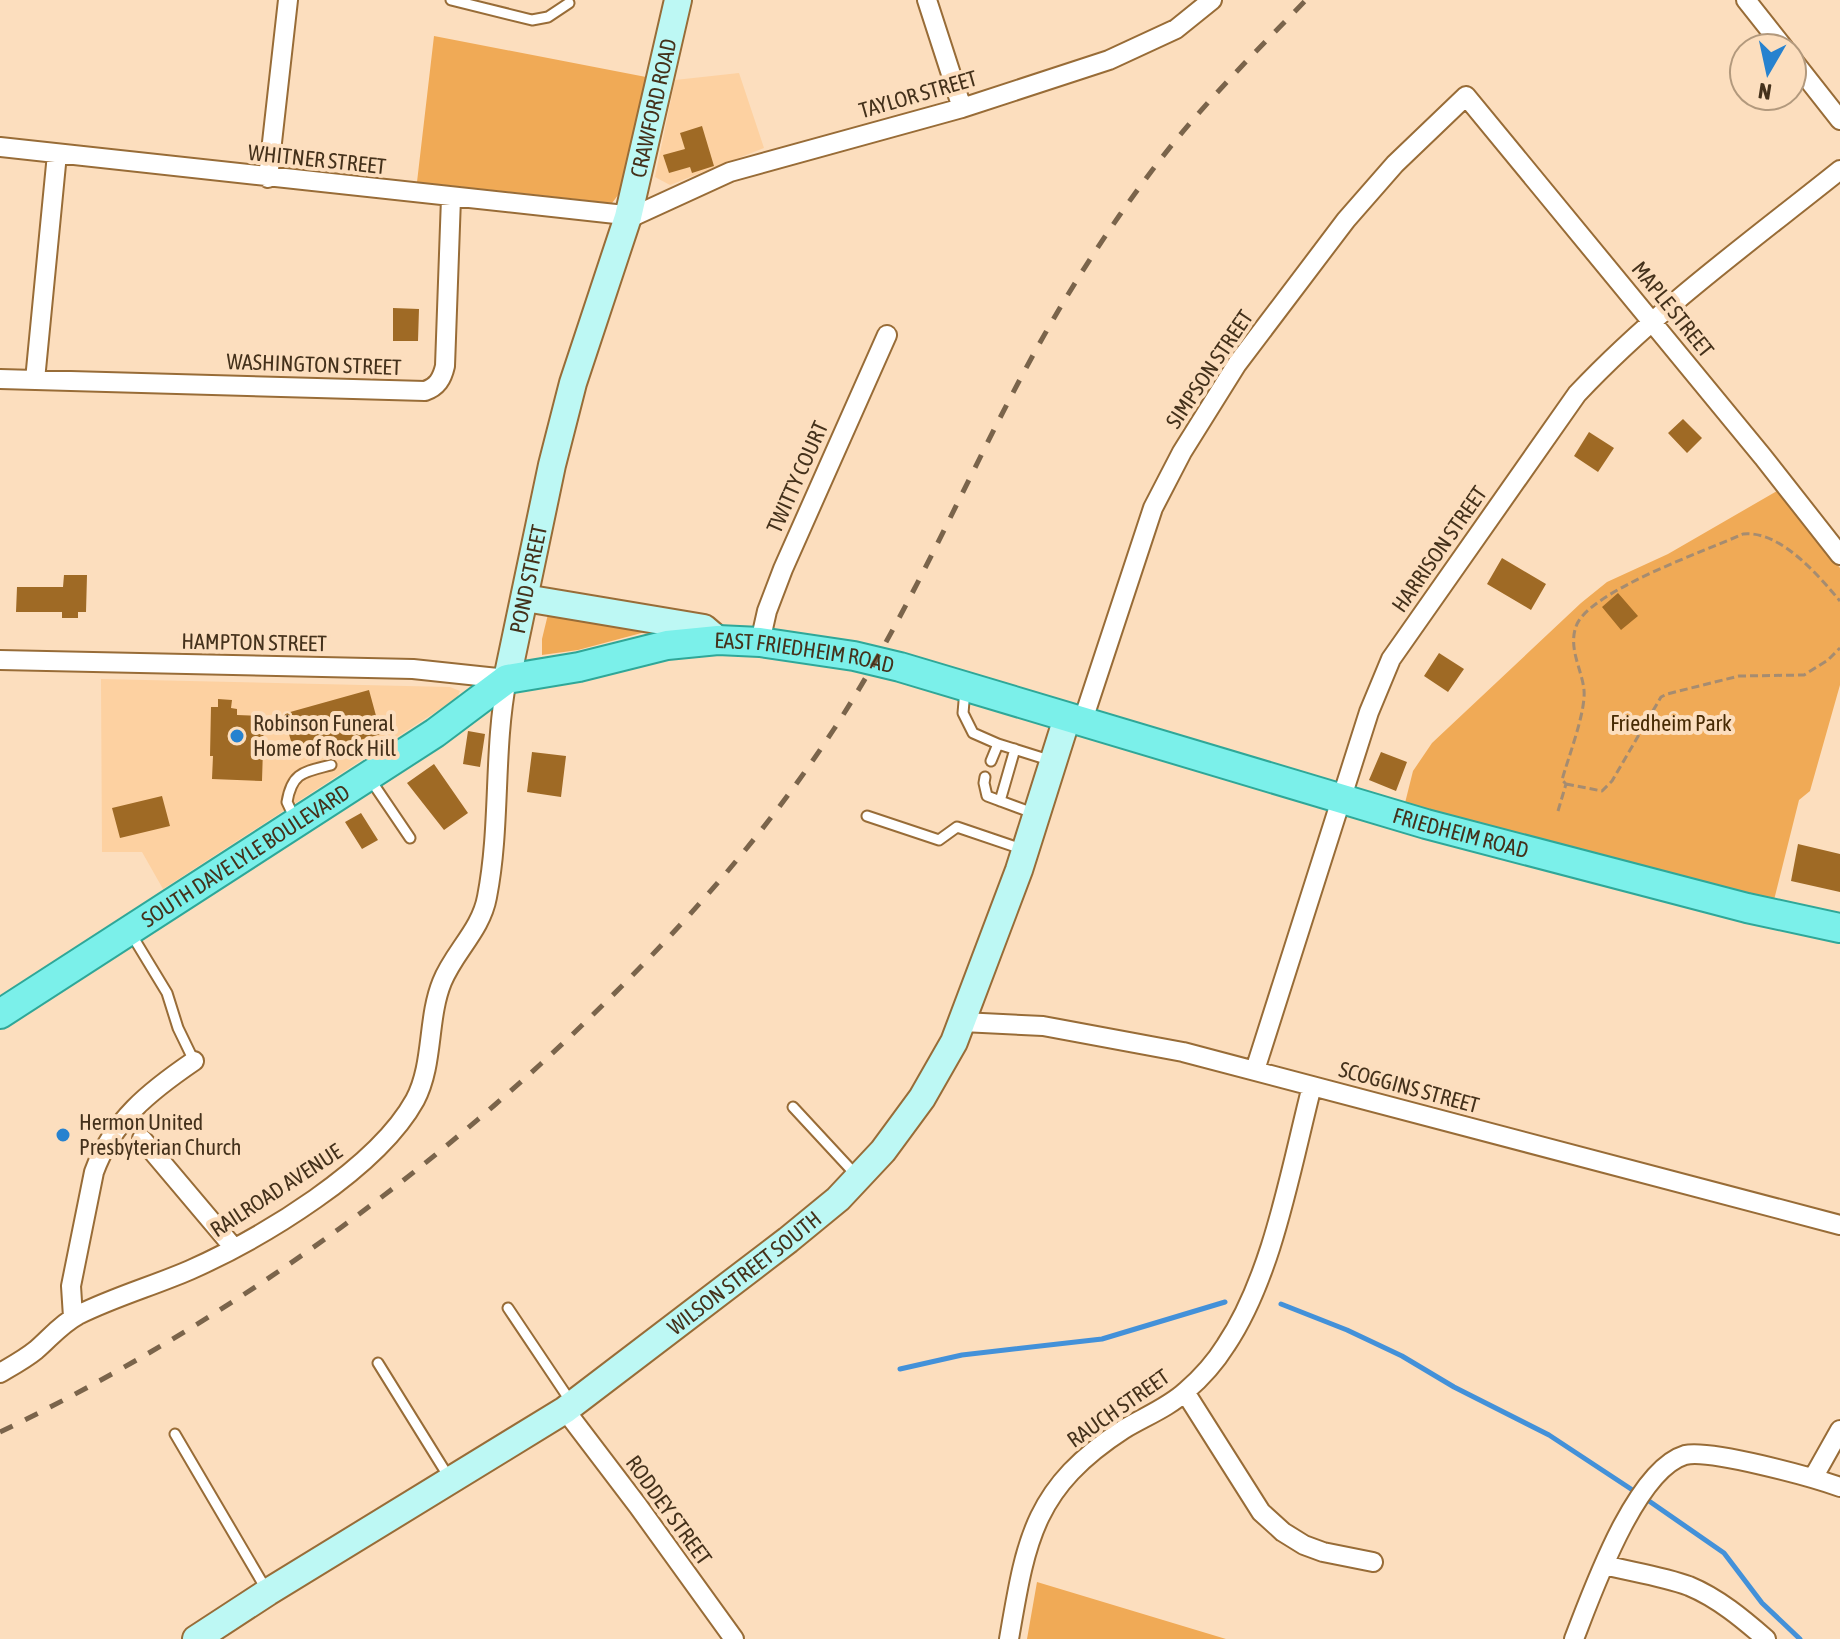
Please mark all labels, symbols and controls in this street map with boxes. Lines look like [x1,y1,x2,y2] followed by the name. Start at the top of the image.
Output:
[1728,32,1808,112] north arrow
[624,36,682,180] street label: CRAWFORD ROAD
[856,65,980,123] street label: TAYLOR STREET
[1756,78,1773,106] text: N
[247,139,388,179] street label: WHITNER STREET
[1627,256,1720,362] street label: MAPLE STREET
[1160,305,1258,433] street label: SIMPSON STREET
[226,348,402,380] street label: WASHINGTON STREET
[761,417,833,537] street label: TWITTY COURT
[1386,481,1492,617] street label: HARRISON STREET
[504,522,552,636] street label: POND STREET
[714,627,897,678] street label: EAST FRIEDHEIM ROAD
[181,628,327,656] street label: HAMPTON STREET
[253,710,396,761] place label: Robinson Funeral Home of Rock Hill
[1610,710,1732,736] park label: Friedheim Park
[228,727,246,745] marker: Robinson Funeral Home of Rock Hill
[136,779,354,932] street label: SOUTH DAVE LYLE BOULEVARD
[1390,802,1531,863] street label: FRIEDHEIM ROAD
[1336,1056,1482,1118] street label: SCOGGINS STREET
[79,1109,241,1160] place label: Hermon United Presbyterian Church
[54,1126,72,1144] marker: Hermon United Presbyterian Church
[205,1138,347,1242] street label: RAILROAD AVENUE
[662,1205,826,1340] street label: WILSON STREET SOUTH
[1062,1363,1174,1453] street label: RAUCH STREET
[621,1450,718,1570] street label: RODDEY STREET

